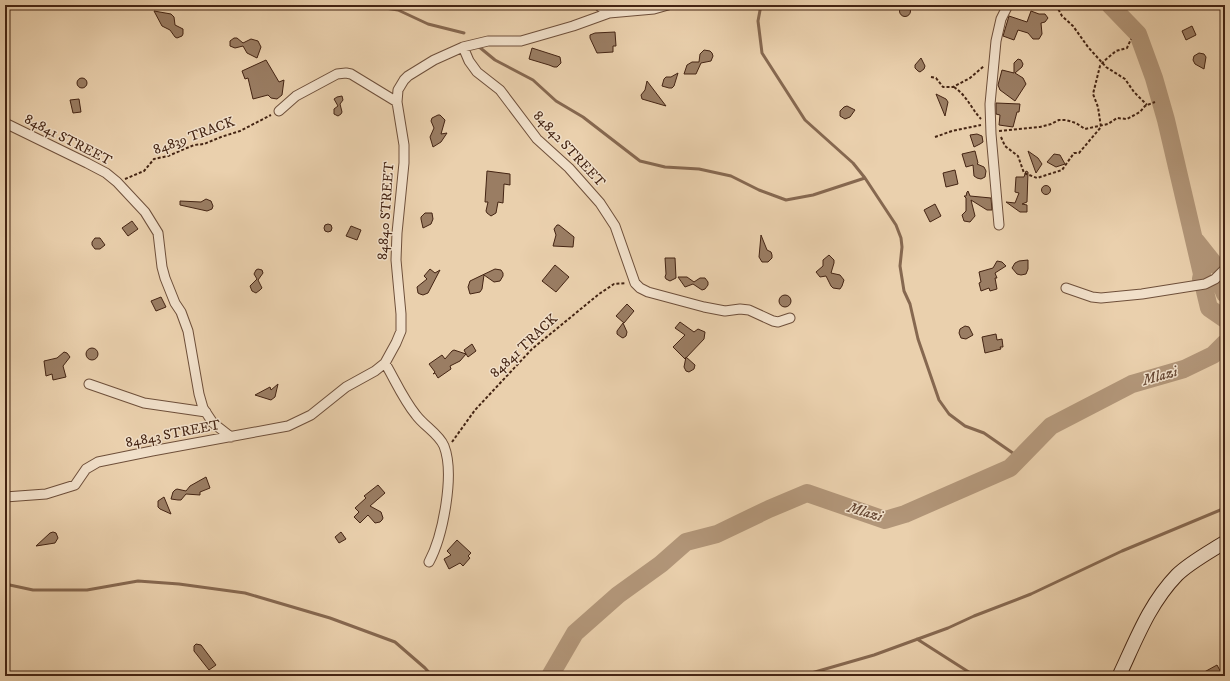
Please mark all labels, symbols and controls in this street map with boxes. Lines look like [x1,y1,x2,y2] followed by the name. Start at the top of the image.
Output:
[529,107,609,191] street label: 84842 STREET
[21,110,115,170] street label: 84841 STREET
[151,113,237,159] street label: 84839 TRACK
[374,161,398,261] street label: 84840 STREET
[486,310,562,382] street label: 84841 TRACK
[1139,362,1181,390] water label: Mlazi
[124,416,222,452] street label: 84843 STREET
[844,498,886,526] water label: Mlazi

